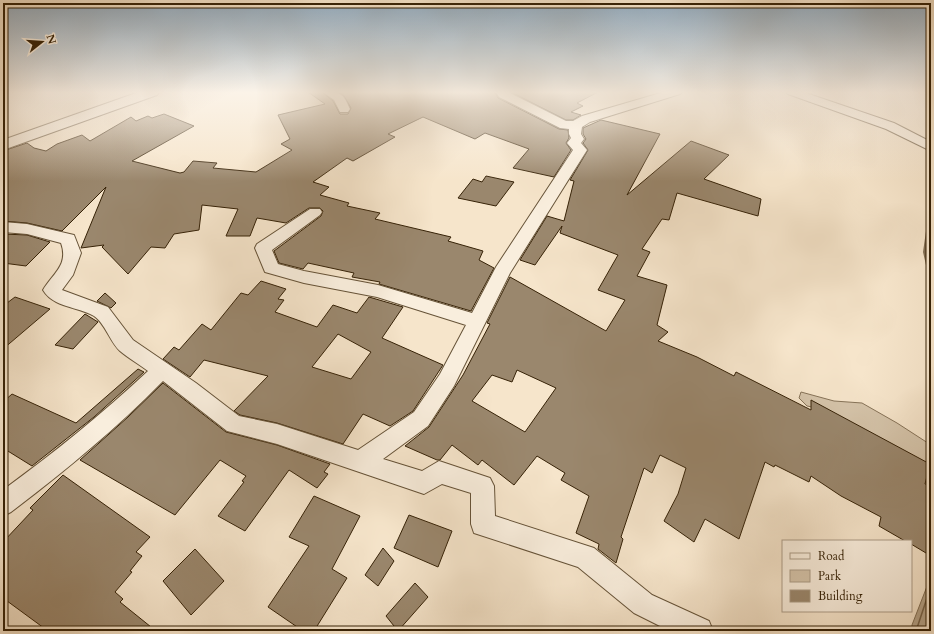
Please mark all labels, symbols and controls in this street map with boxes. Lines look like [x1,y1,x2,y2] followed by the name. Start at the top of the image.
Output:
[22,22,62,62] north arrow
[43,32,60,46] text: N
[782,540,912,612] legend
[818,548,845,564] text: Road
[818,568,842,584] text: Park
[818,588,863,604] text: Building

